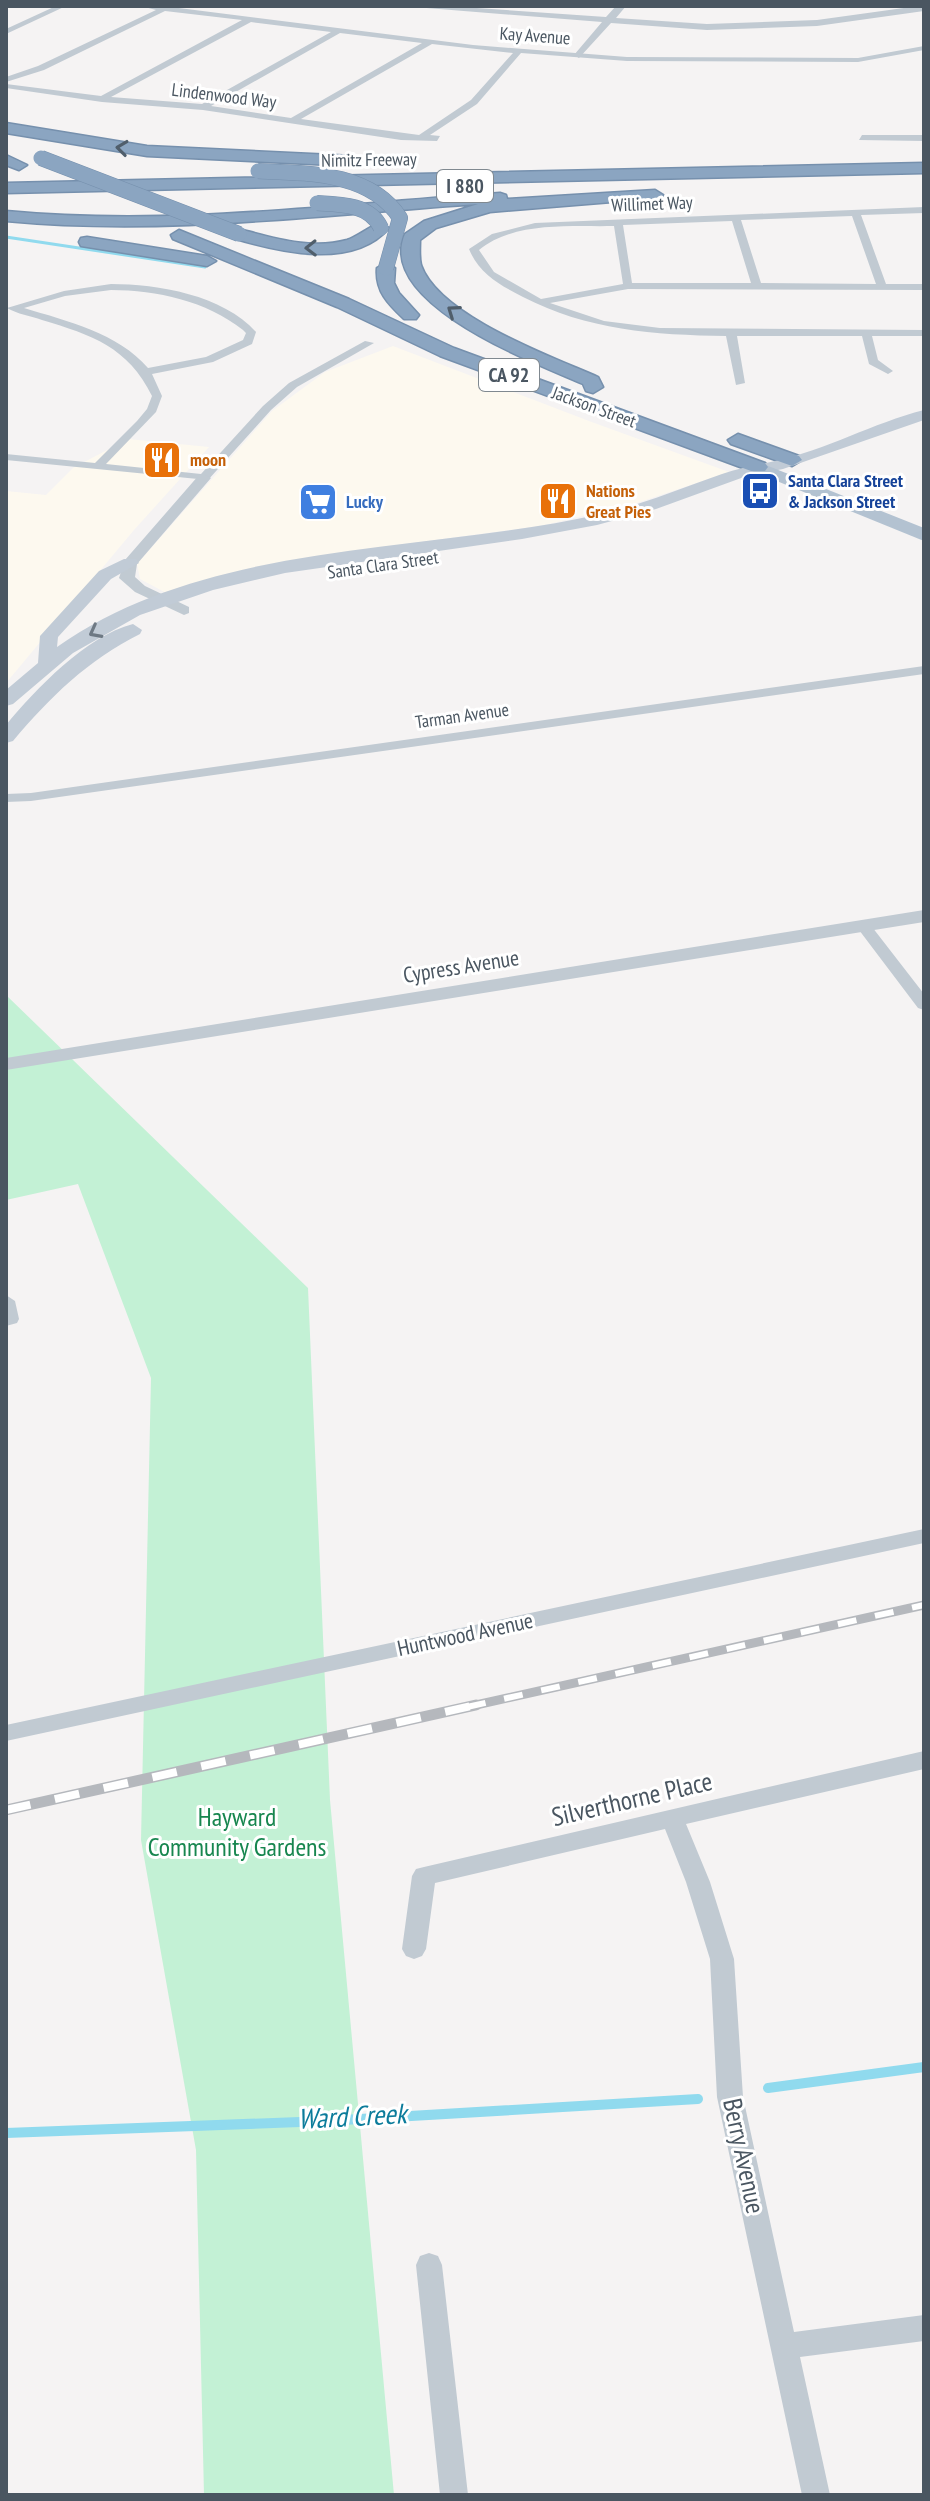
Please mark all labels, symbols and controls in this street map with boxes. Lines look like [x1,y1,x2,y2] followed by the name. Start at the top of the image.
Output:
[499,22,571,49] street label: Kay Avenue
[170,78,278,113] street label: Lindenwood Way
[115,140,129,157] one-way arrow
[321,147,417,172] street label: Nimitz Freeway
[437,170,493,202] road number: I 880
[611,191,693,216] street label: Willimet Way
[304,239,317,257] one-way arrow
[447,306,461,321] one-way arrow
[479,359,539,391] road number: CA 92
[548,380,639,432] street label: Jackson Street
[141,439,183,481] restaurant icon: moon
[190,448,226,471] place label: moon
[788,469,904,513] place label: Santa Clara Street & Jackson Street
[739,470,781,512] bus stop icon: Santa Clara Street & Jackson Street
[586,479,651,523] place label: Nations Great Pies
[537,480,579,522] restaurant icon: Nations Great Pies
[297,481,339,523] supermarket icon: Lucky
[346,490,384,513] place label: Lucky
[326,545,440,584] street label: Santa Clara Street
[88,622,103,637] one-way arrow
[414,698,510,733] street label: Tarman Avenue
[401,943,521,989] street label: Cypress Avenue
[395,1606,535,1662] street label: Huntwood Avenue
[548,1764,715,1833] street label: Silverthorne Place
[148,1800,326,1863] park label: Hayward Community Gardens
[297,2094,410,2137] water label: Ward Creek
[716,2095,773,2216] street label: Berry Avenue

